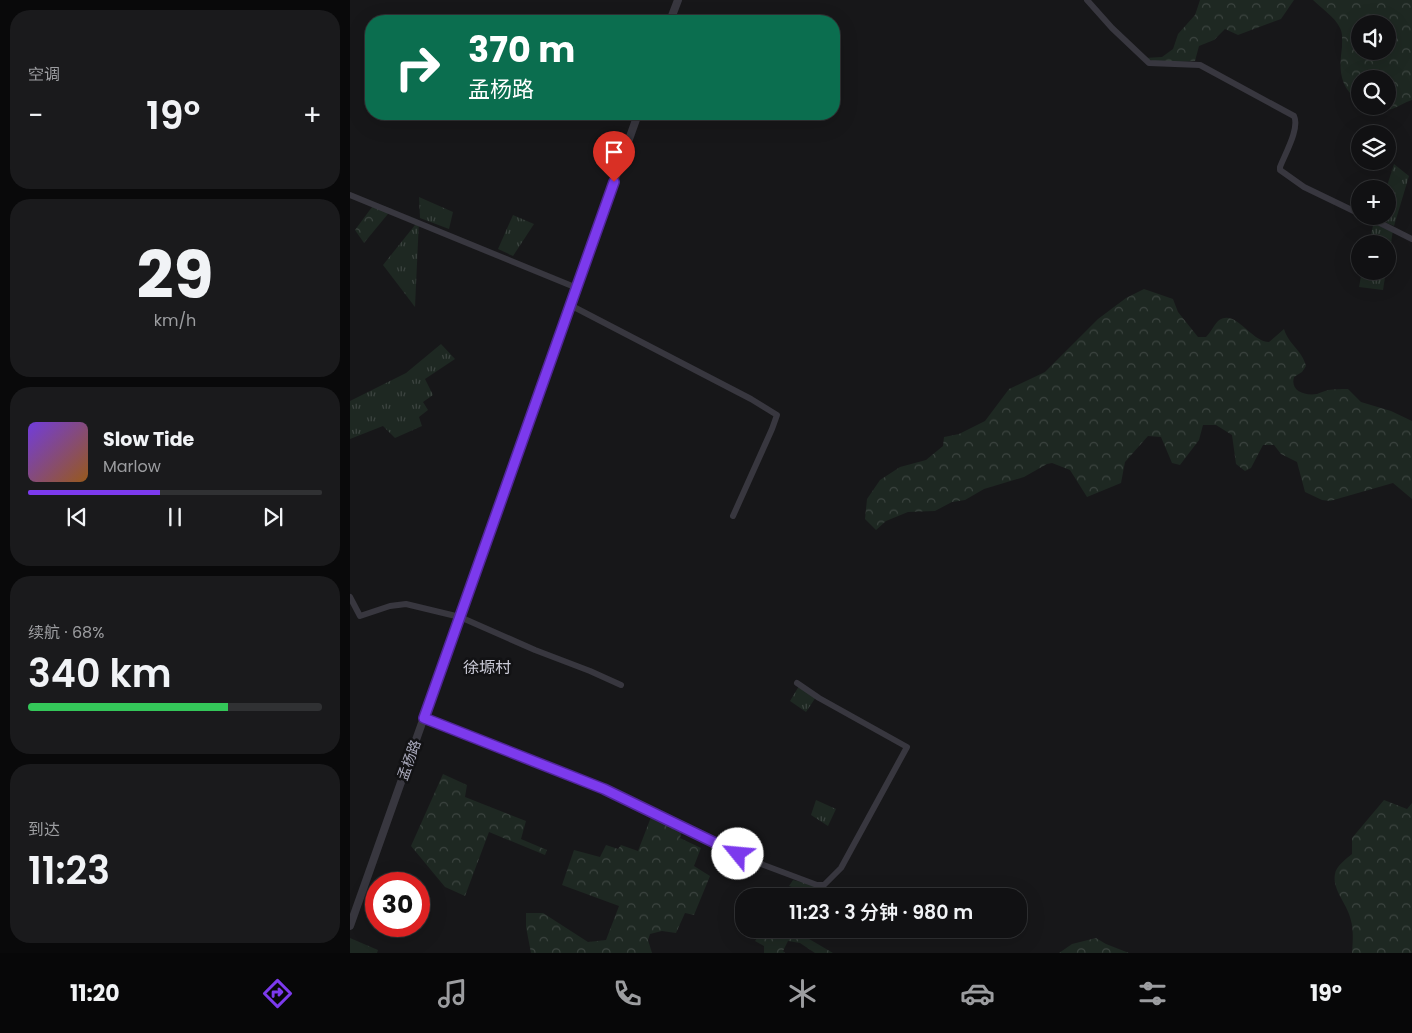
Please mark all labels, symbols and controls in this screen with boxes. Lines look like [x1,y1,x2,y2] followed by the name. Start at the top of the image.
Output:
[1351,15,1396,280] map controls
[1351,15,1396,60] button: sound
[468,25,575,74] text: 370 m
[385,35,450,100] icon: right
[28,63,60,86] text: 空调
[1351,70,1396,115] button: search
[468,74,534,105] text: 孟杨路
[146,89,200,142] text: 19°
[28,96,43,135] text: −
[303,96,322,135] text: +
[1351,125,1396,170] button: layers
[593,131,635,182] pin
[600,138,628,166] icon: arrive
[1351,180,1396,225] button: +
[136,230,214,321] text: 29
[1351,235,1396,280] button: −
[154,309,196,332] text: km/h
[103,426,194,453] text: Slow Tide
[103,455,161,478] text: Marlow
[63,503,91,531] icon: previous
[161,503,189,531] icon: pause
[259,503,287,531] icon: next
[28,621,104,644] text: 续航 · 68%
[28,647,172,700] text: 340 km
[463,656,511,679] district label: 徐塬村
[392,737,426,783] street label: 孟杨路
[28,818,60,841] text: 到达
[711,827,763,879] position arrow
[28,844,110,897] text: 11:23
[365,872,430,937] speed limit sign: 30
[789,899,973,926] text: 11:23 · 3 分钟 · 980 m
[260,976,295,1011] icon: directions
[435,976,470,1011] icon: music
[610,976,645,1011] icon: phone
[785,976,820,1011] icon: climate
[960,976,995,1011] icon: car
[1135,976,1170,1011] icon: filters
[70,978,120,1009] text: 11:20
[1310,978,1342,1009] text: 19°

